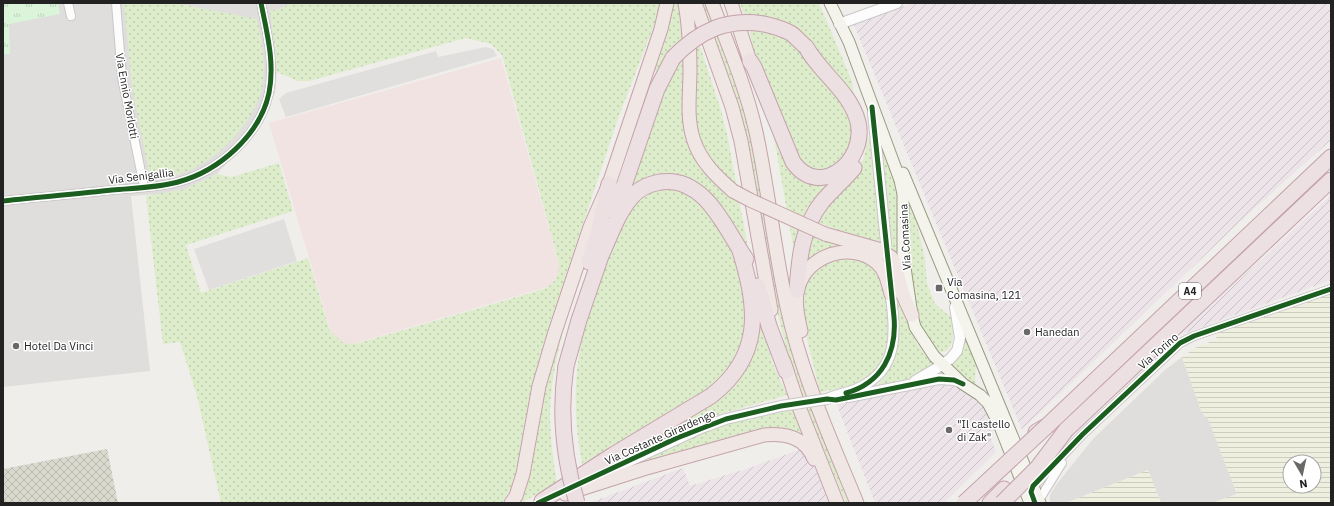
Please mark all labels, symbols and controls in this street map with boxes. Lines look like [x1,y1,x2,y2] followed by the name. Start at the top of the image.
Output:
[113,52,141,140] street label: Via Ennio Morlotti
[108,165,175,187] street label: Via Senigallia
[896,203,914,271] street label: Via Comasina
[947,275,1022,302] place label: Via Comasina, 121
[934,283,944,293] marker: Via Comasina, 121
[1179,283,1201,299] road number: A4
[1035,325,1079,339] place label: Hanedan
[1022,327,1032,337] marker: Hanedan
[1135,330,1181,372] street label: Via Torino
[24,339,93,353] place label: Hotel Da Vinci
[11,341,21,351] marker: Hotel Da Vinci
[603,406,717,468] street label: Via Costante Girardengo
[957,417,1010,444] place label: "Il castello di Zak"
[944,425,954,435] marker: "Il castello di Zak"
[1282,454,1322,494] north arrow
[1299,476,1309,491] text: N

